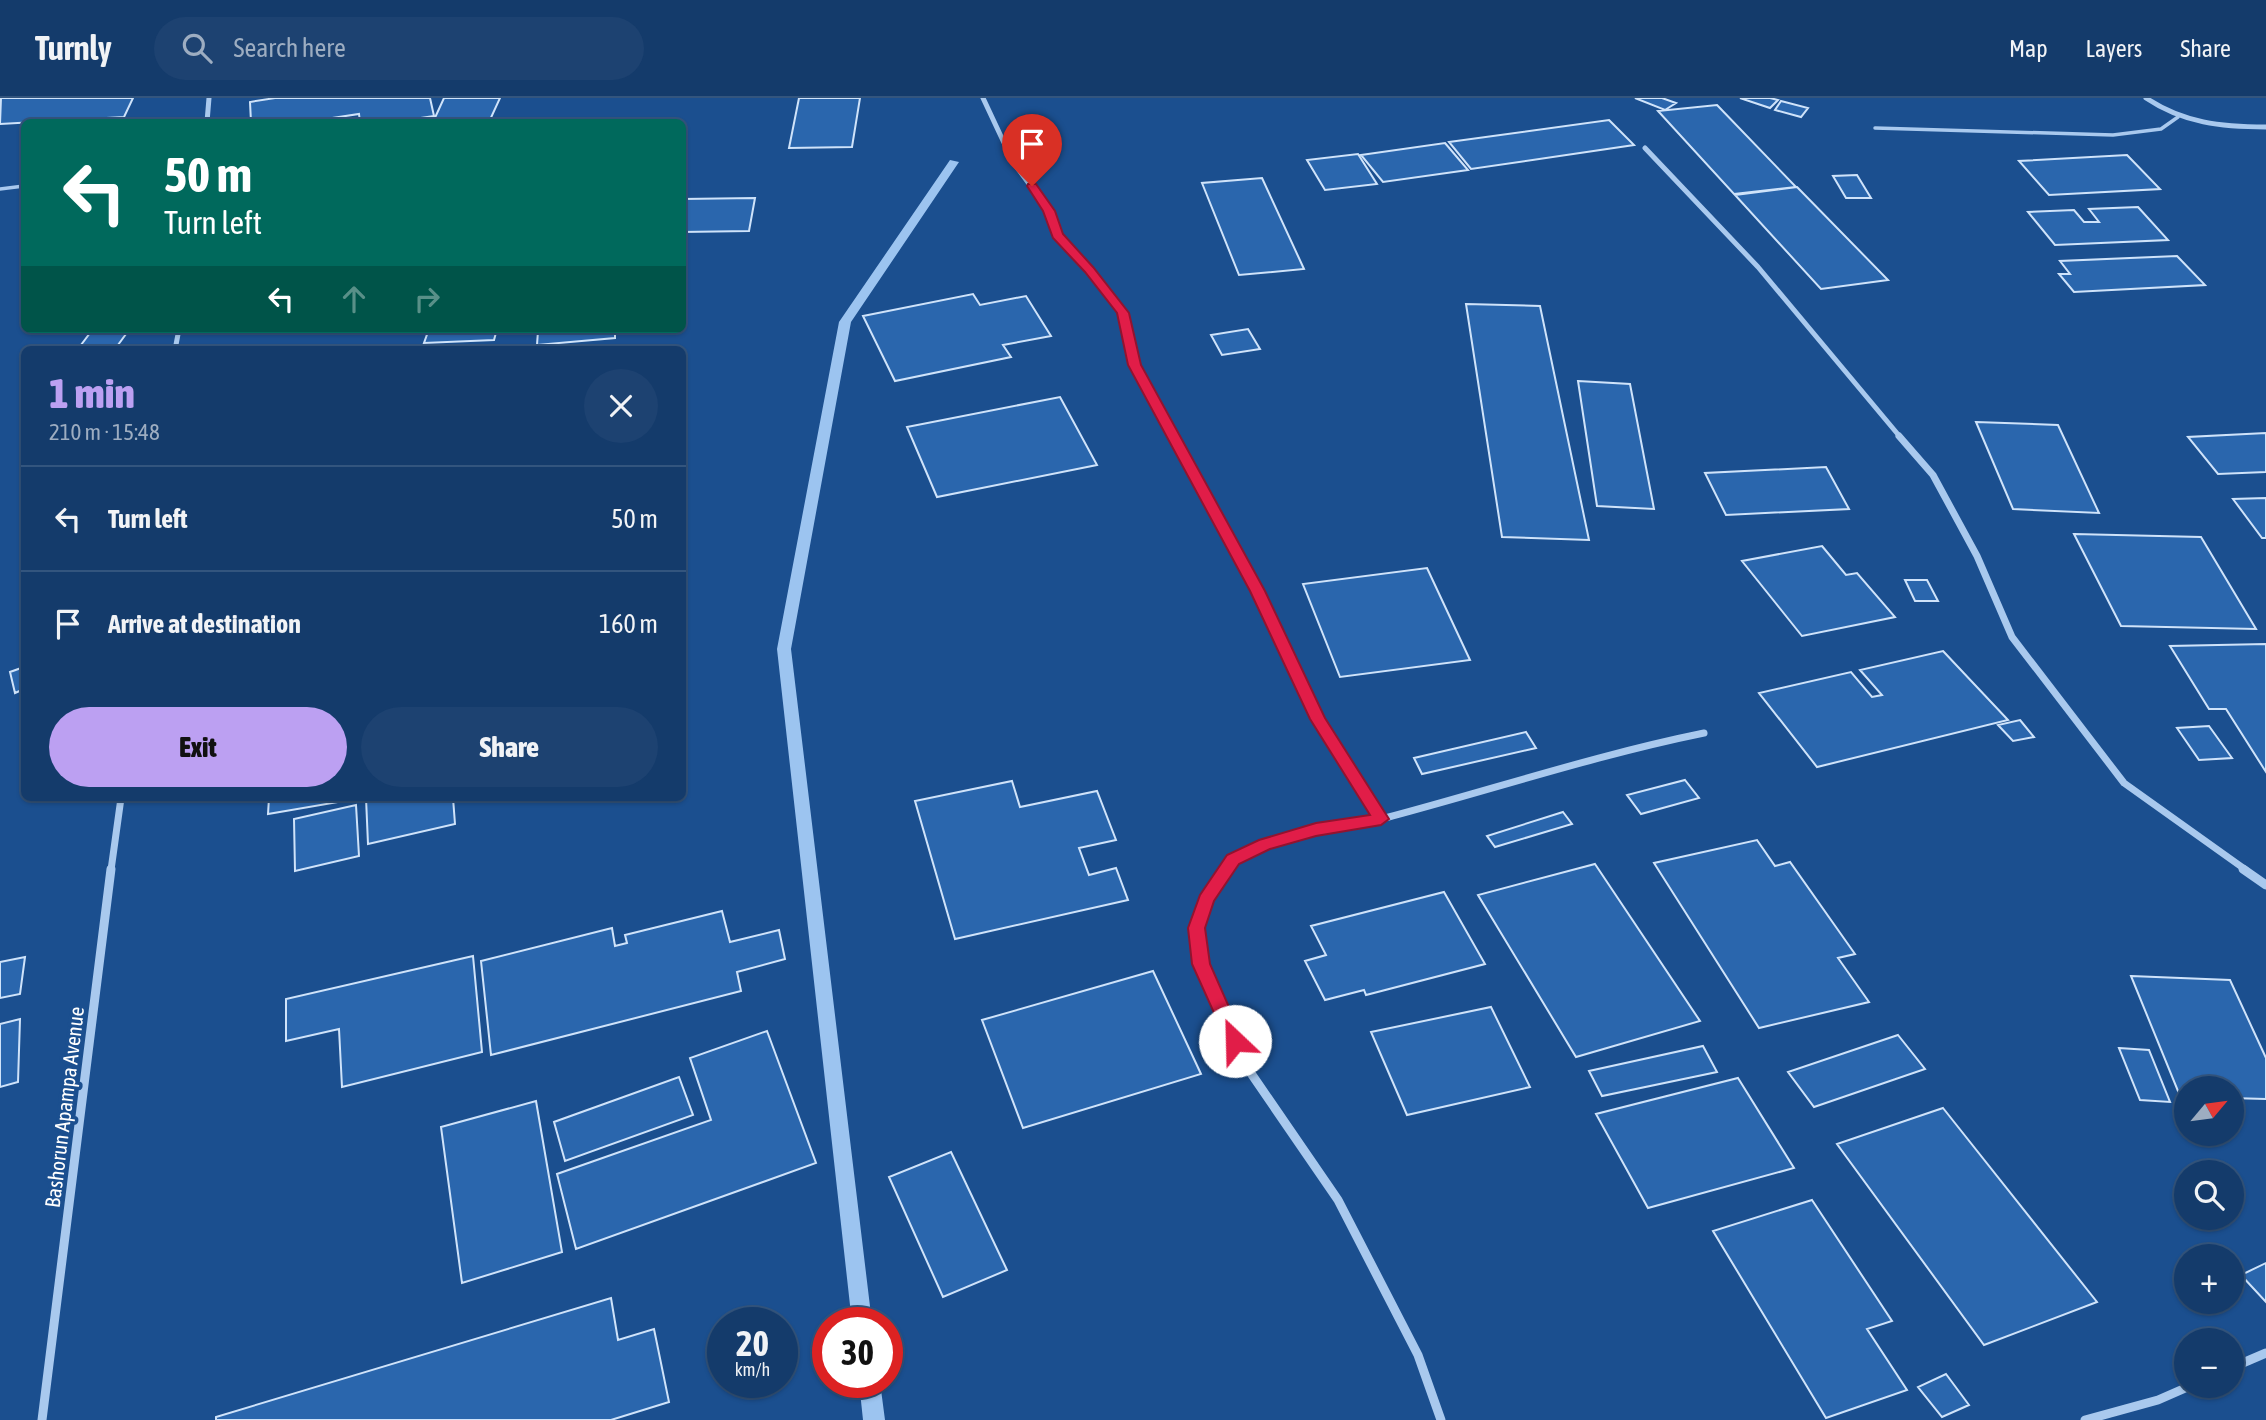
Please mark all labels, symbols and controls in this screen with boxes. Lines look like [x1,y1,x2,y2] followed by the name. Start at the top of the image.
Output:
[154,17,644,80] search box
[35,29,112,67] text: Turnly
[178,29,216,67] icon: search
[234,33,346,63] text: Search here
[2009,35,2048,62] text: Map
[2086,35,2142,62] text: Layers
[2180,35,2231,62] text: Share
[1002,114,1062,186] pin
[1013,125,1051,163] icon: arrive
[164,146,252,202] text: 50 m
[49,147,140,238] icon: left
[164,204,262,241] text: Turn left
[262,280,300,318] icon: left
[335,280,373,318] icon: ahead
[408,280,446,318] icon: right
[49,369,135,417] text: 1 min
[584,369,658,443] button: close
[49,419,160,445] text: 210 m · 15:48
[49,500,87,538] icon: left
[108,504,188,534] text: Turn left
[611,504,658,534] text: 50 m
[49,605,87,643] icon: arrive
[108,609,301,639] text: Arrive at destination
[599,609,658,639] text: 160 m
[49,707,347,787] button: Exit
[361,707,658,787] button: Share
[1198,1004,1272,1078] position arrow
[40,1005,88,1209] street label: Bashorun Apampa Avenue
[2174,1076,2244,1146] north arrow
[2174,1076,2244,1398] map controls
[2174,1160,2244,1230] button: search
[2174,1244,2244,1314] button: +
[812,1307,903,1398] speed limit sign: 30
[736,1323,769,1363] text: 20
[2174,1328,2244,1398] button: −
[735,1359,770,1380] text: km/h

